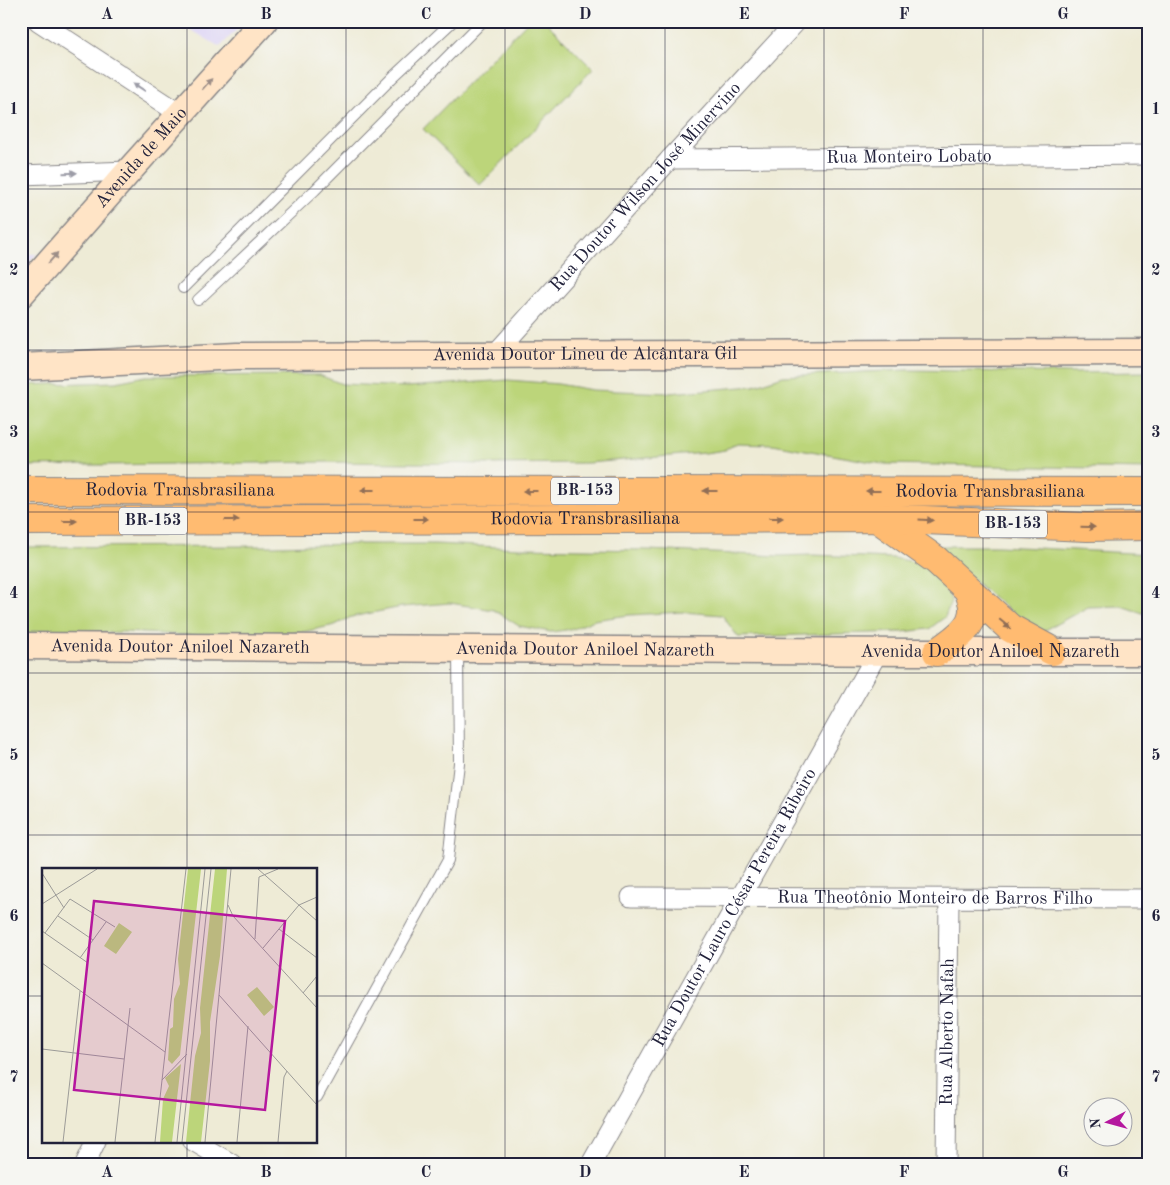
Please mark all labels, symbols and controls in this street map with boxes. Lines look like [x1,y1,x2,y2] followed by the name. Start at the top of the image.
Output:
[101,7,113,23] text: A
[260,7,272,23] text: B
[421,7,431,23] text: C
[579,7,591,23] text: D
[738,7,750,23] text: E
[899,7,910,23] text: F
[1057,7,1069,23] text: G
[202,77,213,90] one-way arrow
[547,79,745,295] street label: Rua Doutor Wilson José Minervino
[132,83,146,92] one-way arrow
[9,102,19,118] text: 1
[1151,102,1161,118] text: 1
[92,104,191,211] street label: Avenida de Maio
[826,147,992,167] street label: Rua Monteiro Lobato
[62,169,78,177] one-way arrow
[48,251,59,264] one-way arrow
[9,263,19,279] text: 2
[1151,263,1161,279] text: 2
[432,345,737,364] street label: Avenida Doutor Lineu de Alcântara Gil
[9,425,19,441] text: 3
[1151,425,1161,441] text: 3
[551,478,619,504] road number: BR-153
[85,481,275,499] street label: Rodovia Transbrasiliana
[895,483,1085,501] street label: Rodovia Transbrasiliana
[359,486,375,494] one-way arrow
[522,487,538,495] one-way arrow
[702,487,718,495] one-way arrow
[864,487,880,495] one-way arrow
[119,508,187,534] road number: BR-153
[490,510,680,528] street label: Rodovia Transbrasiliana
[979,510,1047,538] road number: BR-153
[769,514,785,522] one-way arrow
[414,515,430,523] one-way arrow
[225,516,241,524] one-way arrow
[918,516,934,524] one-way arrow
[62,517,78,525] one-way arrow
[1080,523,1096,531] one-way arrow
[9,586,19,602] text: 4
[1151,586,1161,602] text: 4
[999,618,1012,629] one-way arrow
[50,637,310,657] street label: Avenida Doutor Aniloel Nazareth
[455,640,715,660] street label: Avenida Doutor Aniloel Nazareth
[860,643,1120,661] street label: Avenida Doutor Aniloel Nazareth
[9,748,19,764] text: 5
[1151,748,1161,764] text: 5
[650,765,820,1050] street label: Rua Doutor Lauro César Pereira Ribeiro
[42,868,318,1142] inset map
[777,889,1093,908] street label: Rua Theotônio Monteiro de Barros Filho
[9,909,19,925] text: 6
[1151,909,1161,925] text: 6
[938,958,957,1106] street label: Rua Alberto Nafah
[9,1070,19,1086] text: 7
[1151,1070,1161,1086] text: 7
[1082,1098,1132,1148] north arrow
[1089,1117,1104,1129] text: N
[101,1165,113,1181] text: A
[260,1165,272,1181] text: B
[421,1165,431,1181] text: C
[579,1165,591,1181] text: D
[738,1165,750,1181] text: E
[899,1165,910,1181] text: F
[1057,1165,1069,1181] text: G

